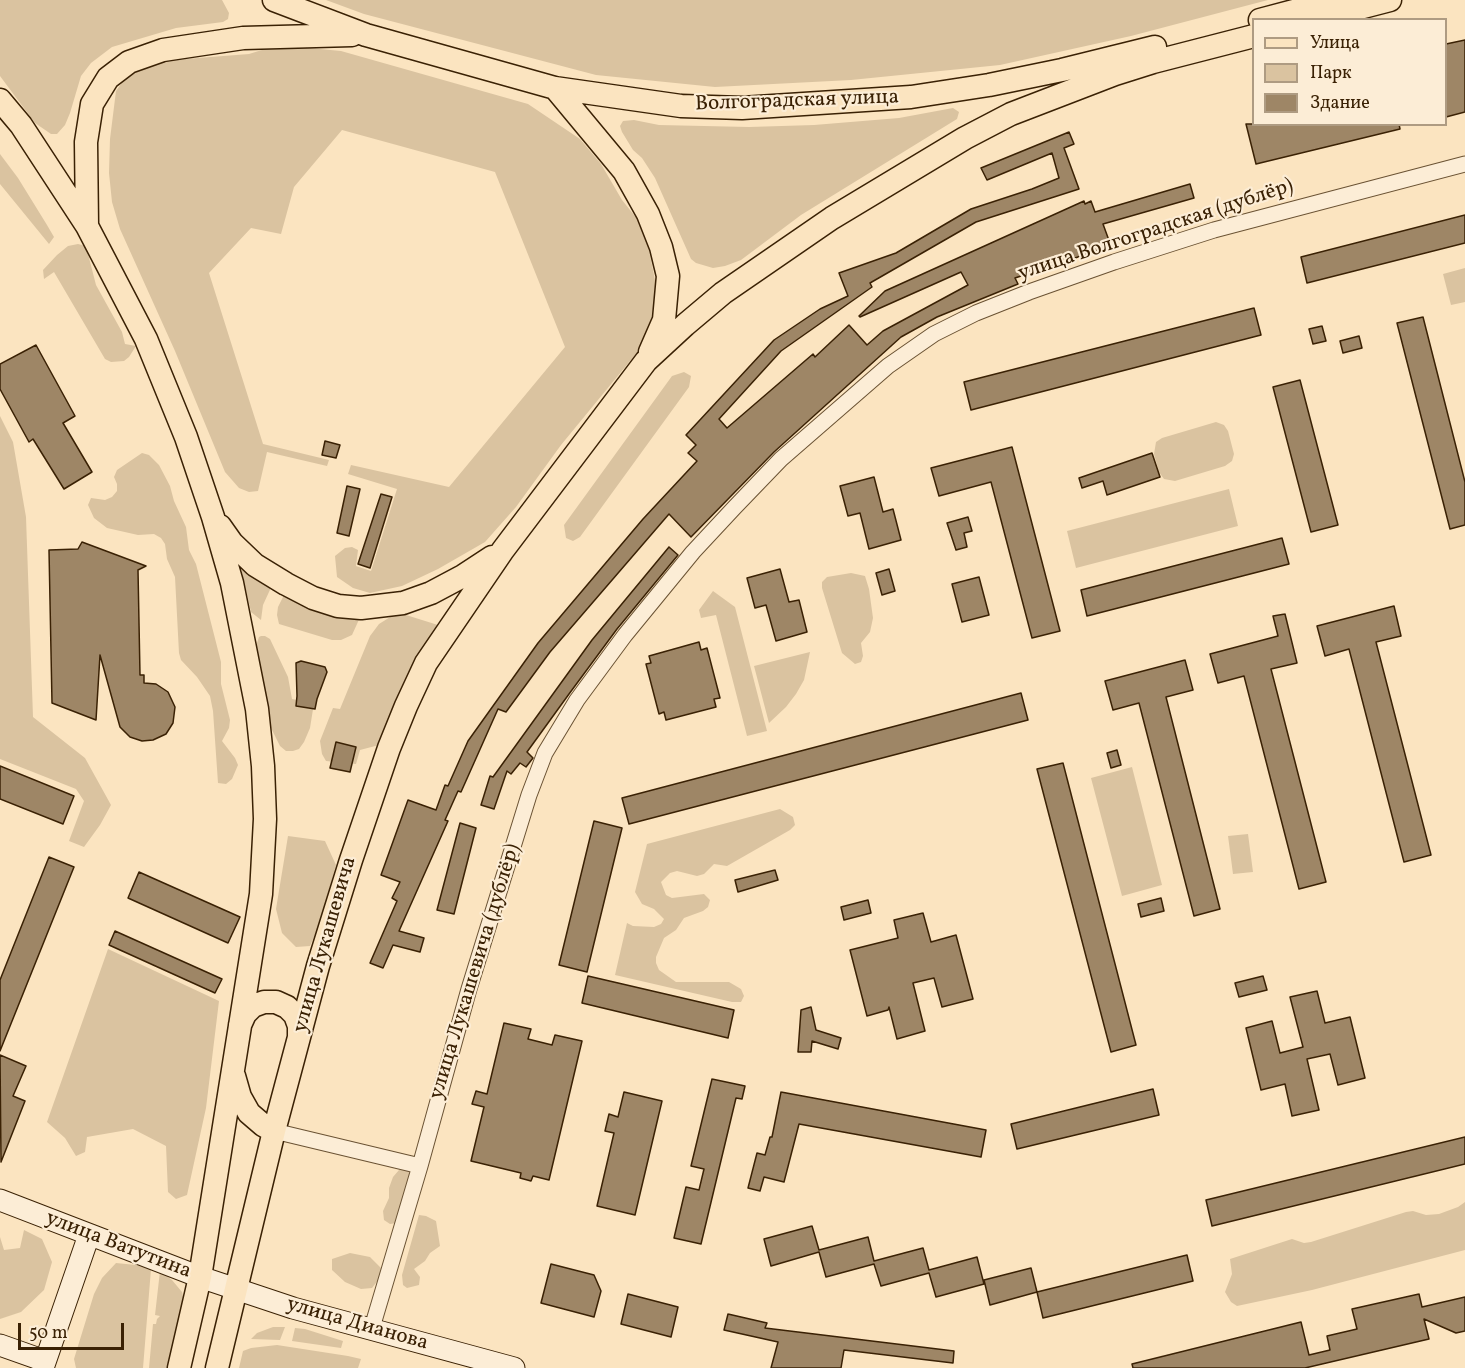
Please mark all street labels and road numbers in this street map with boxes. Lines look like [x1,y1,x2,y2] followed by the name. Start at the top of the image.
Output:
[695,86,899,118] street label: Волгоградская улица
[1015,175,1297,287] street label: улица Волгоградская (дублёр)
[425,841,527,1103] street label: улица Лукашевича (дублёр)
[289,854,363,1036] street label: улица Лукашевича
[42,1207,194,1285] street label: улица Ватутина
[283,1293,431,1357] street label: улица Дианова

